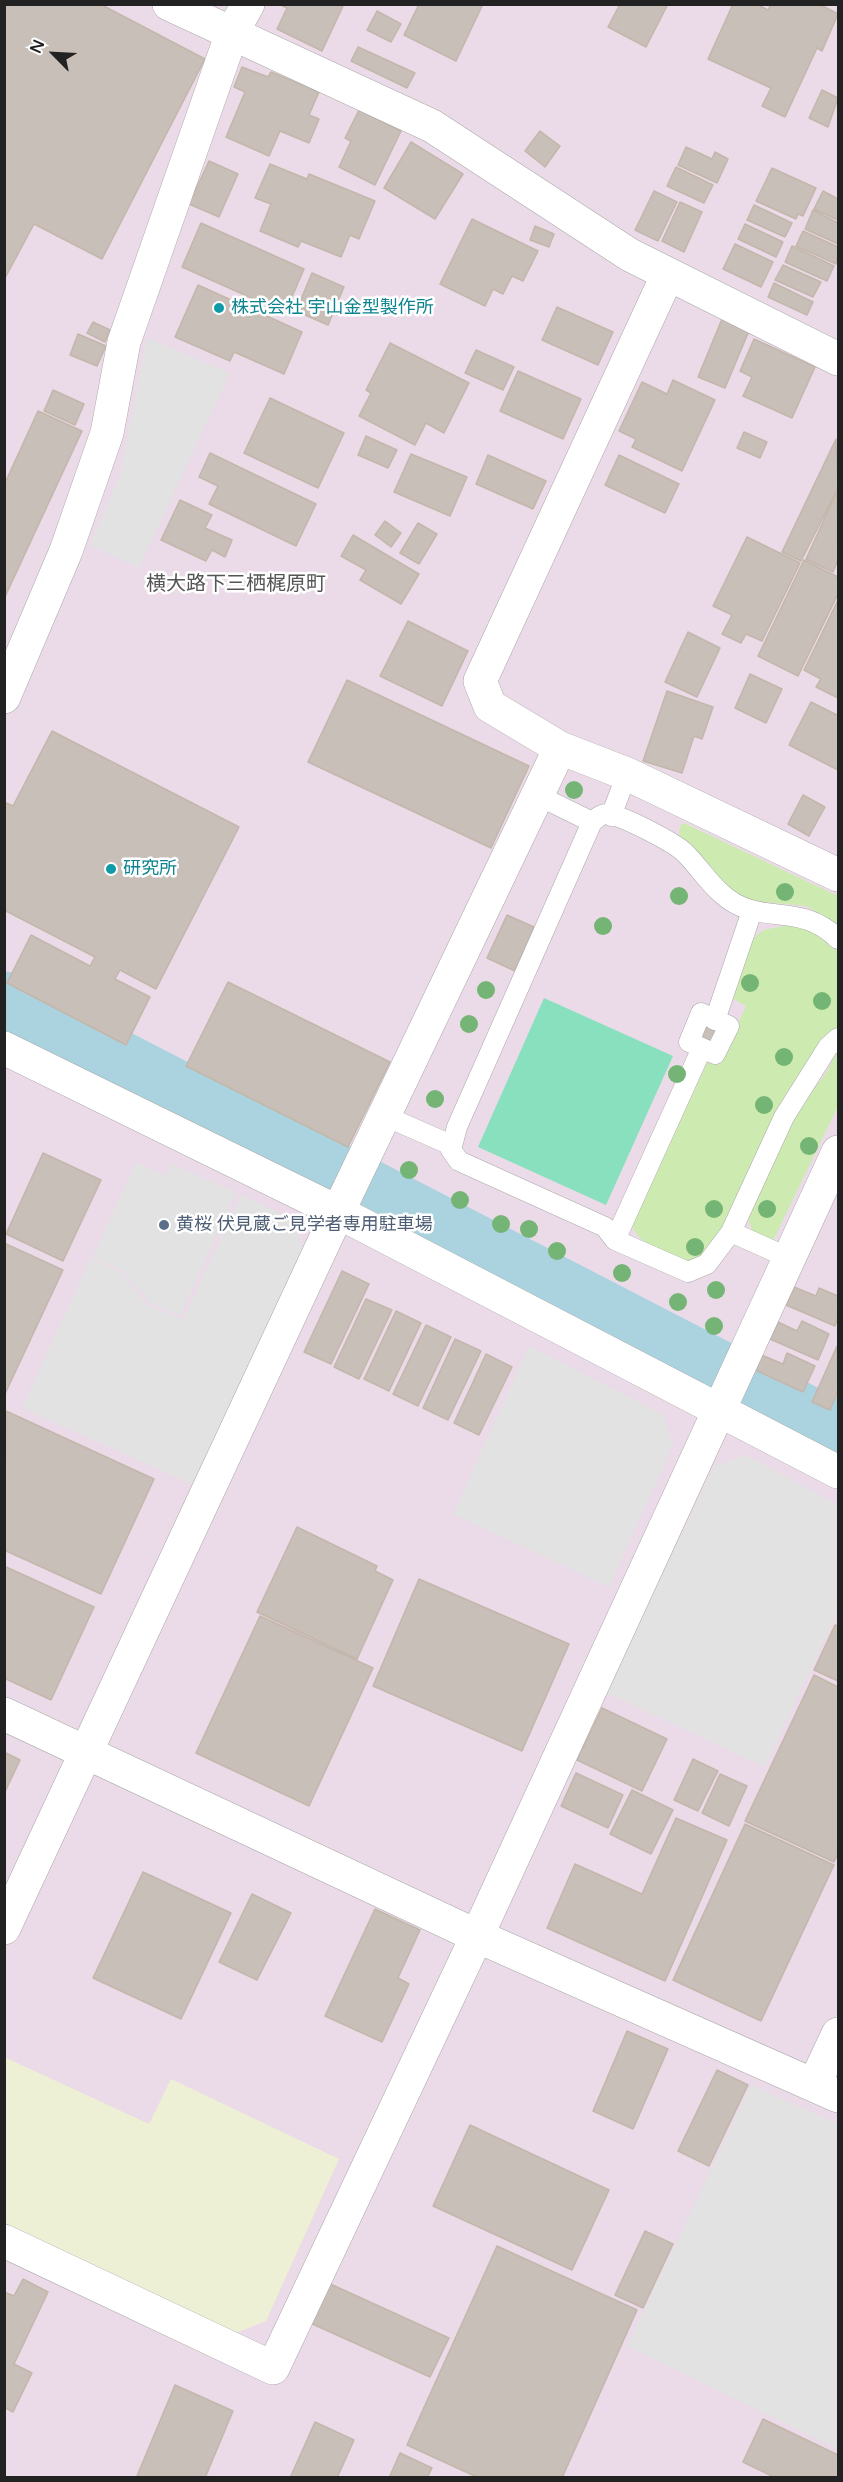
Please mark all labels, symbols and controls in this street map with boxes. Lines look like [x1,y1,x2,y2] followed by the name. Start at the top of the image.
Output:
[24,24,84,84] north arrow
[26,37,49,57] text: N
[231,297,434,319] place label: 株式会社 宇山金型製作所
[212,301,226,315] marker: 株式会社 宇山金型製作所
[146,573,326,597] district label: 横大路下三栖梶原町
[123,858,177,880] place label: 研究所
[104,862,118,876] marker: 研究所
[176,1214,433,1236] place label: 黄桜 伏見蔵ご見学者専用駐車場
[157,1218,171,1232] marker: 黄桜 伏見蔵ご見学者専用駐車場

